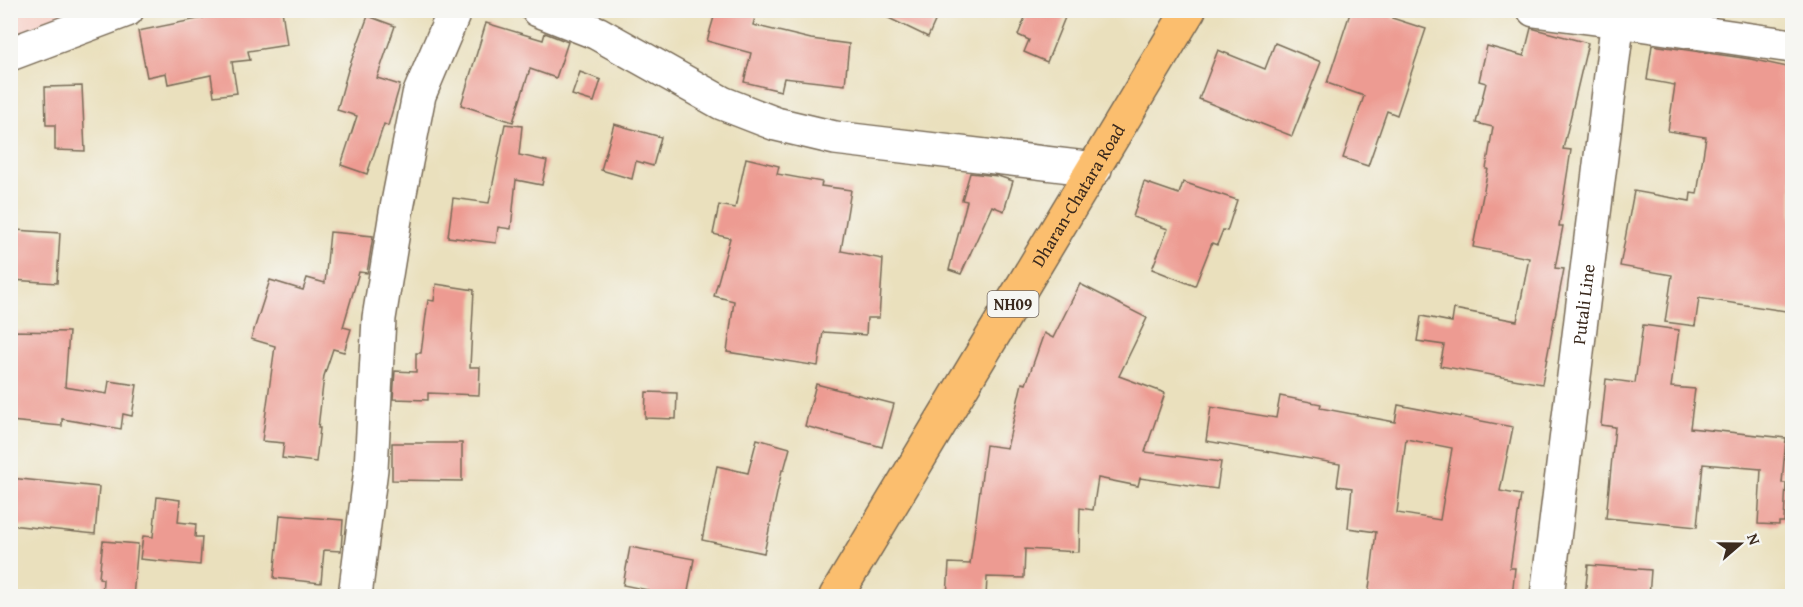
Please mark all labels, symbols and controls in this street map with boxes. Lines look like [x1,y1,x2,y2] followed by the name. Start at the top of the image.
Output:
[1024,118,1131,272] street label: Dharan-Chatara Road
[1565,262,1601,346] street label: Putali Line
[988,291,1038,317] road number: NH09
[1710,514,1770,574] north arrow
[1741,530,1767,548] text: N

